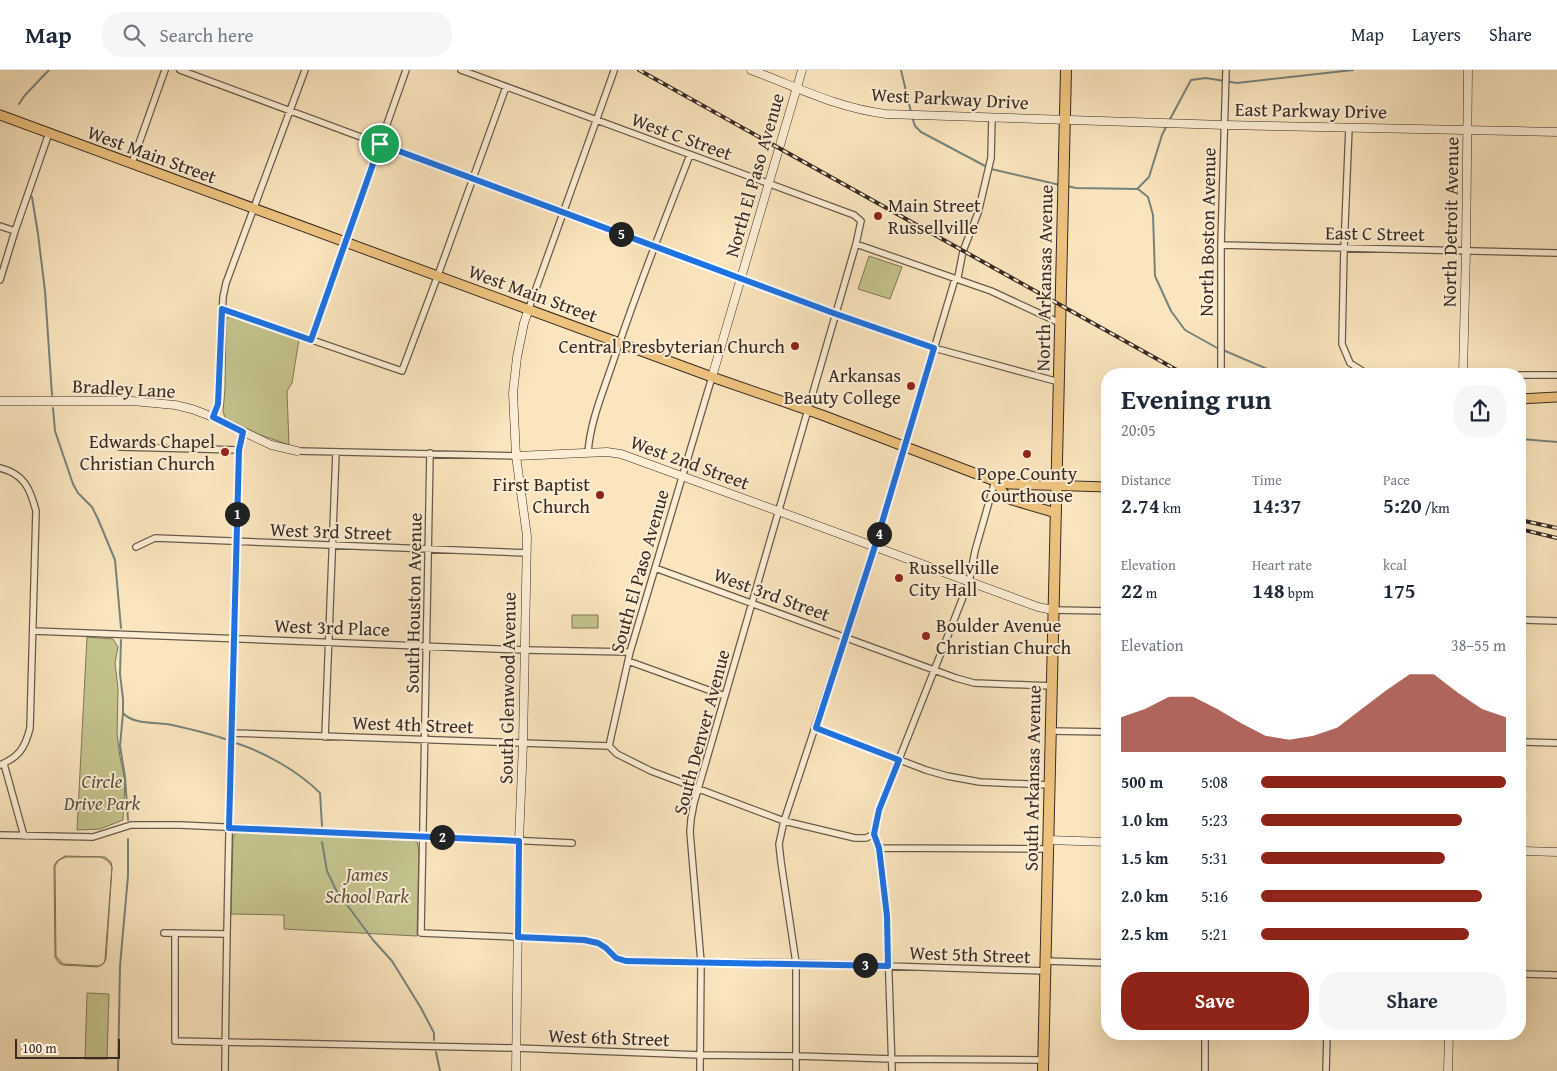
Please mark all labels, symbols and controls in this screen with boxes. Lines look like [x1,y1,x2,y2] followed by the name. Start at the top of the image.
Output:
[102,12,452,57] search box
[25,17,72,52] text: Map
[120,21,148,49] icon: search
[160,21,253,49] text: Search here
[1351,21,1384,48] text: Map
[1412,21,1461,48] text: Layers
[1489,21,1532,48] text: Share
[870,80,1030,116] street label: West Parkway Drive
[717,90,791,260] street label: North El Paso Avenue
[1235,95,1387,125] street label: East Parkway Drive
[628,105,737,167] street label: West C Street
[84,118,221,190] street label: West Main Street
[359,123,401,165] pin
[366,130,394,158] icon: arrive
[1435,136,1465,307] street label: North Detroit Avenue
[1192,147,1222,317] street label: North Boston Avenue
[1028,184,1060,372] street label: North Arkansas Avenue
[888,191,981,241] place label: Main Street Russellville
[872,210,884,222] marker: Main Street Russellville
[1325,218,1425,248] street label: East C Street
[608,222,634,246] pin: 5
[618,224,625,244] text: 5
[465,257,602,329] street label: West Main Street
[558,332,785,360] place label: Central Presbyterian Church
[789,340,801,352] marker: Central Presbyterian Church
[784,361,901,411] place label: Arkansas Beauty College
[72,371,176,405] street label: Bradley Lane
[1121,378,1272,419] text: Evening run
[905,380,917,392] marker: Arkansas Beauty College
[1454,385,1506,437] button: share
[1121,418,1156,442] text: 20:05
[80,427,215,477] place label: Edwards Chapel Christian Church
[626,427,754,497] street label: West 2nd Street
[219,446,231,458] marker: Edwards Chapel Christian Church
[1021,448,1033,460] marker: Pope County Courthouse
[977,459,1078,509] place label: Pope County Courthouse
[493,470,590,520] place label: First Baptist Church
[1121,470,1171,490] text: Distance
[1252,470,1282,490] text: Time
[1383,470,1410,490] text: Pace
[602,486,676,656] street label: South El Paso Avenue
[594,489,606,501] marker: First Baptist Church
[1121,490,1160,521] text: 2.74
[1252,490,1301,521] text: 14:37
[1383,490,1422,521] text: 5:20
[1160,498,1181,518] text: km
[1422,498,1450,518] text: /km
[224,502,250,526] pin: 1
[234,504,241,524] text: 1
[397,512,429,694] street label: South Houston Avenue
[270,515,393,547] street label: West 3rd Street
[866,522,892,546] pin: 4
[876,524,883,544] text: 4
[909,553,999,603] place label: Russellville City Hall
[1121,555,1176,575] text: Elevation
[1252,555,1312,575] text: Heart rate
[1383,555,1407,575] text: kcal
[710,560,834,628] street label: West 3rd Street
[893,572,905,584] marker: Russellville City Hall
[1121,575,1143,606] text: 22
[1252,575,1285,606] text: 148
[1383,575,1416,606] text: 175
[1143,583,1157,603] text: m
[1285,583,1314,603] text: bpm
[491,592,523,784] street label: South Glenwood Avenue
[274,611,390,643] street label: West 3rd Place
[936,611,1072,661] place label: Boulder Avenue Christian Church
[920,630,932,642] marker: Boulder Avenue Christian Church
[1121,633,1184,657] text: Elevation
[1451,633,1506,657] text: 38–55 m
[665,646,737,818] street label: South Denver Avenue
[1016,685,1048,871] street label: South Arkansas Avenue
[352,708,475,740] street label: West 4th Street
[63,767,140,817] park label: Circle Drive Park
[1121,770,1163,794] text: 500 m
[1201,770,1228,794] text: 5:08
[1121,808,1168,832] text: 1.0 km
[1201,808,1228,832] text: 5:23
[430,824,454,850] pin: 2
[439,827,446,847] text: 2
[1121,846,1168,870] text: 1.5 km
[1201,846,1228,870] text: 5:31
[325,860,409,910] park label: James School Park
[1121,884,1168,908] text: 2.0 km
[1201,884,1228,908] text: 5:16
[1121,922,1168,946] text: 2.5 km
[1201,922,1228,946] text: 5:21
[909,938,1032,970] street label: West 5th Street
[852,952,878,978] pin: 3
[862,955,869,975] text: 3
[1121,972,1309,1030] button: Save
[1319,972,1506,1030] button: Share
[548,1021,671,1053] street label: West 6th Street
[15,1036,120,1059] scale bar
[22,1038,57,1058] text: 100 m

